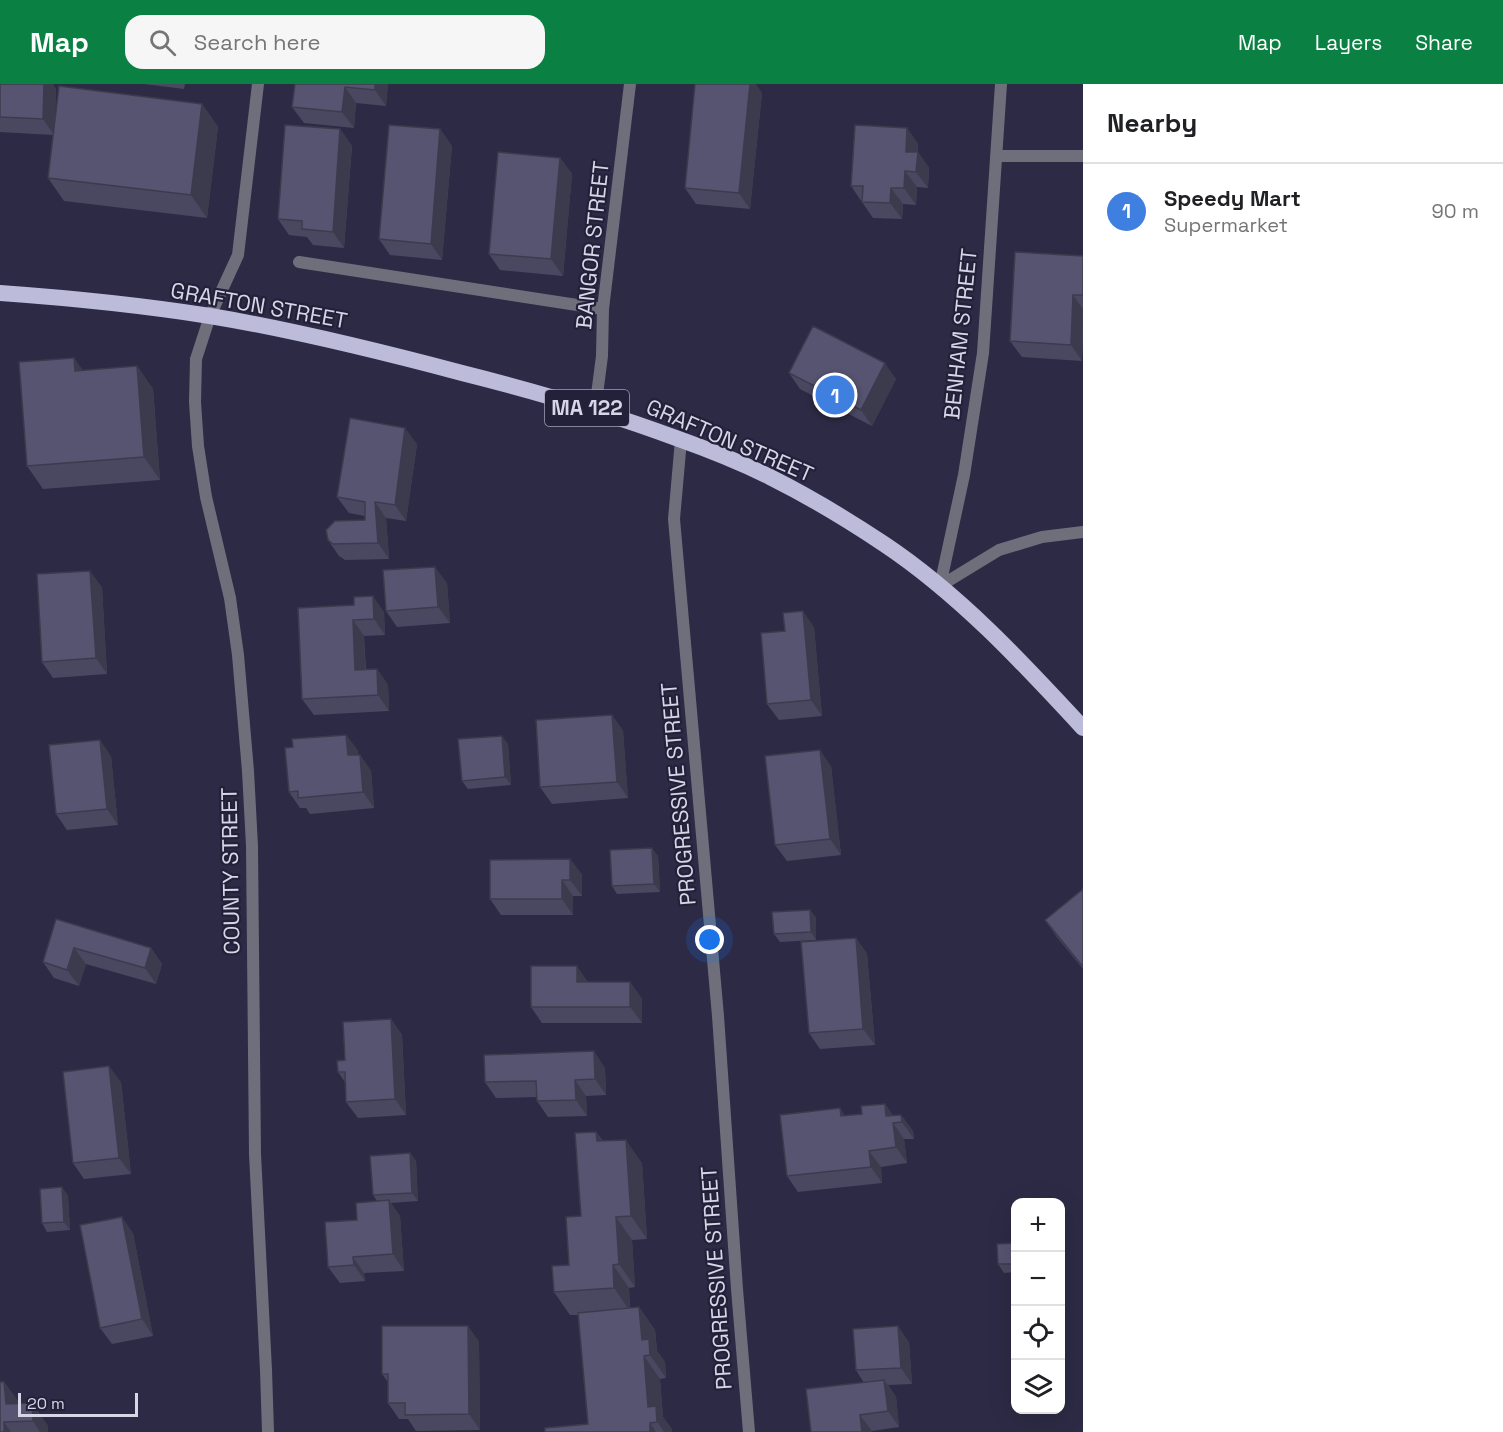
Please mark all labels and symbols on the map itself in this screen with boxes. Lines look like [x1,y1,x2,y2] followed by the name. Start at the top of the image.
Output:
[569,159,615,331] street label: BANGOR STREET
[937,247,983,421] street label: BENHAM STREET
[169,276,349,334] street label: GRAFTON STREET
[816,372,854,418] pin: 1
[545,390,629,426] road number: MA 122
[642,392,818,488] street label: GRAFTON STREET
[654,681,702,907] street label: PROGRESSIVE STREET
[215,787,245,955] street label: COUNTY STREET
[695,925,724,954] your location
[694,1165,738,1391] street label: PROGRESSIVE STREET
[18,1390,138,1418] scale bar

